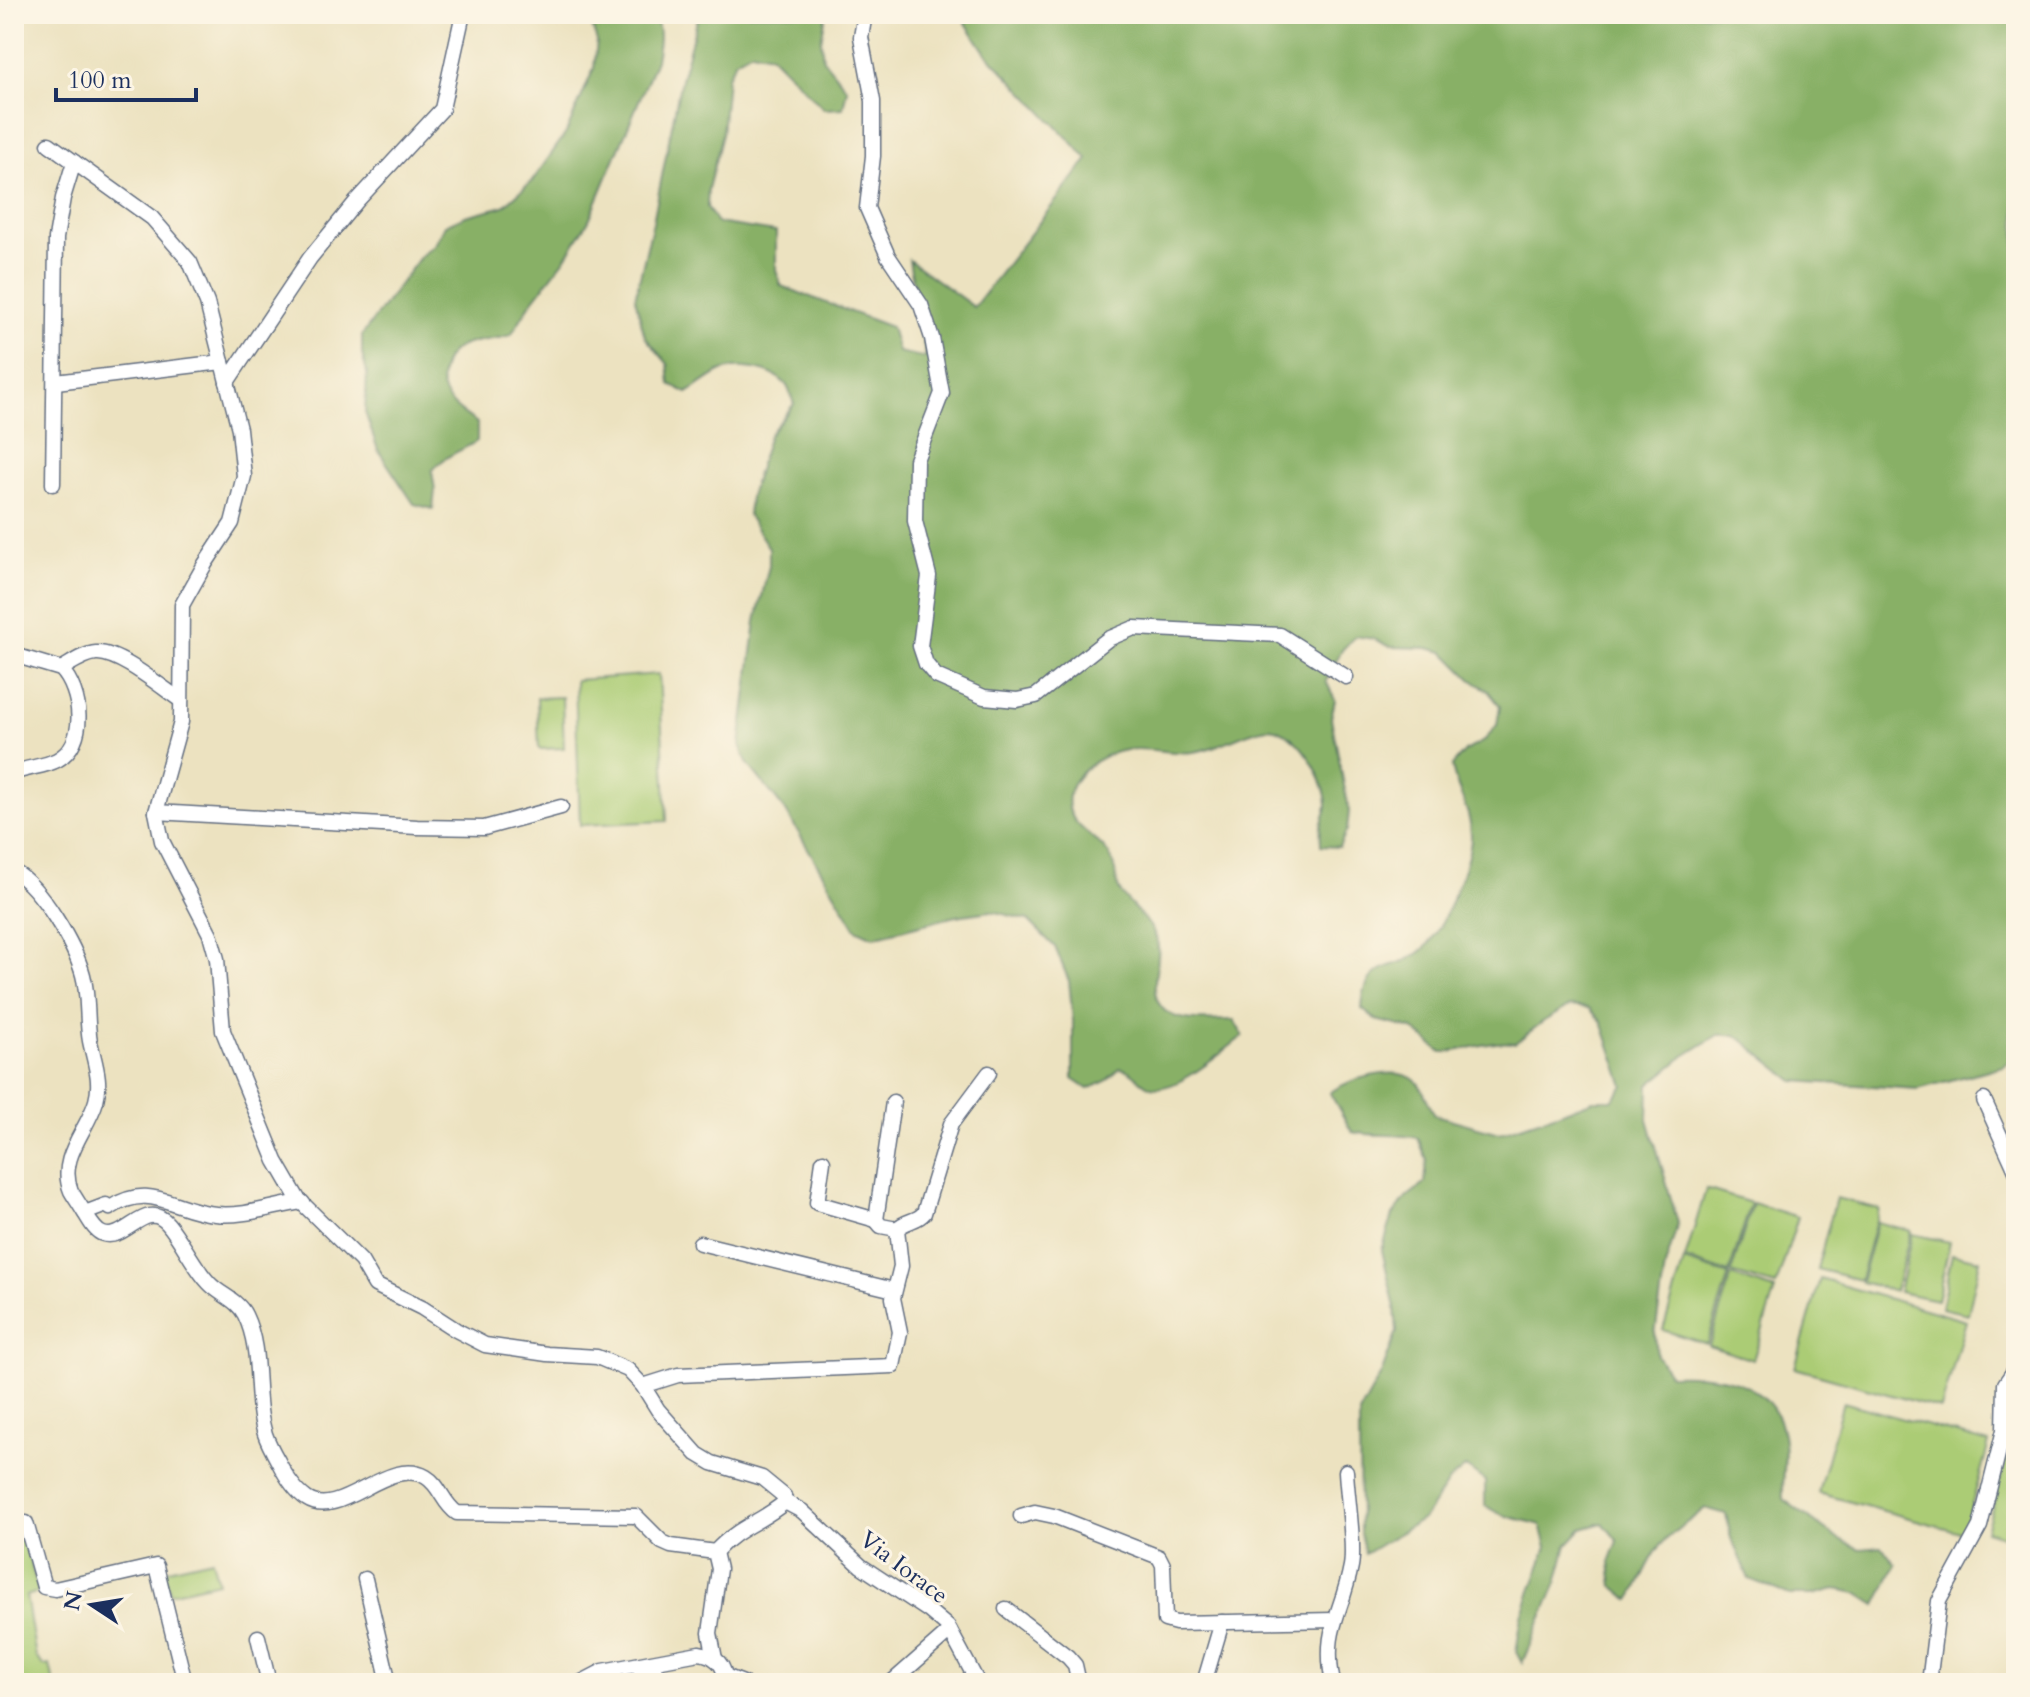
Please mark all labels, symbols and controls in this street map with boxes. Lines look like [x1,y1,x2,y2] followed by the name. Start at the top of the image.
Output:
[56,52,196,102] scale bar
[68,64,132,97] text: 100 m
[853,1523,955,1612] street label: Via Iorace
[52,1565,132,1645] north arrow
[57,1589,90,1614] text: N

